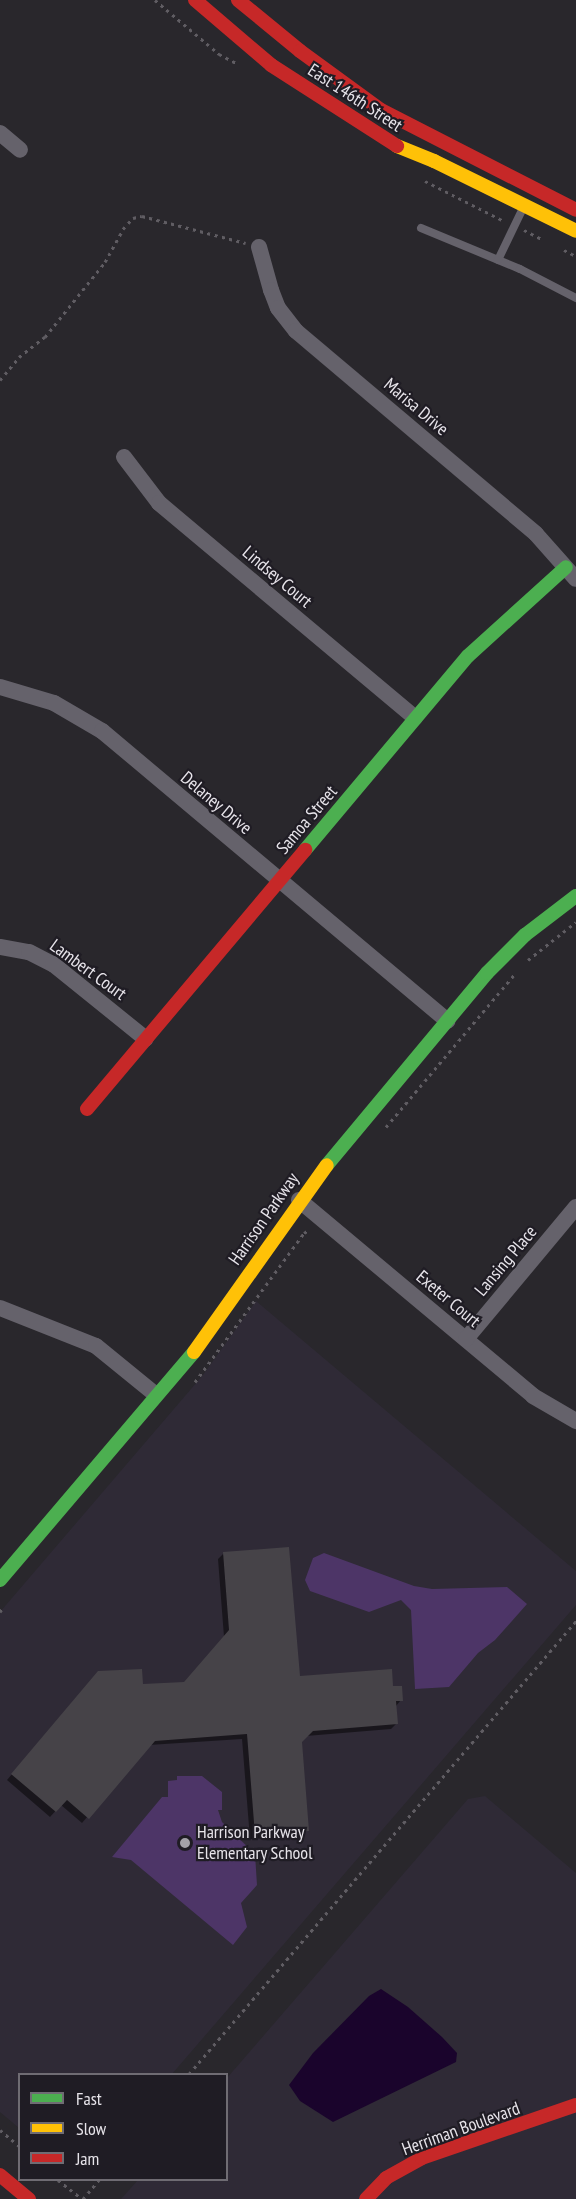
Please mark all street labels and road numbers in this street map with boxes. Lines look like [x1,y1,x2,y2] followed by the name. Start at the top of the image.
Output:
[304,60,406,136] street label: East 146th Street
[379,374,453,440] street label: Marisa Drive
[238,542,316,612] street label: Lindsey Court
[176,767,256,839] street label: Delaney Drive
[272,781,342,859] street label: Samoa Street
[46,935,130,1005] street label: Lambert Court
[224,1169,304,1269] street label: Harrison Parkway
[470,1222,542,1300] street label: Lansing Place
[412,1266,484,1332] street label: Exeter Court
[399,2098,523,2160] street label: Herriman Boulevard

